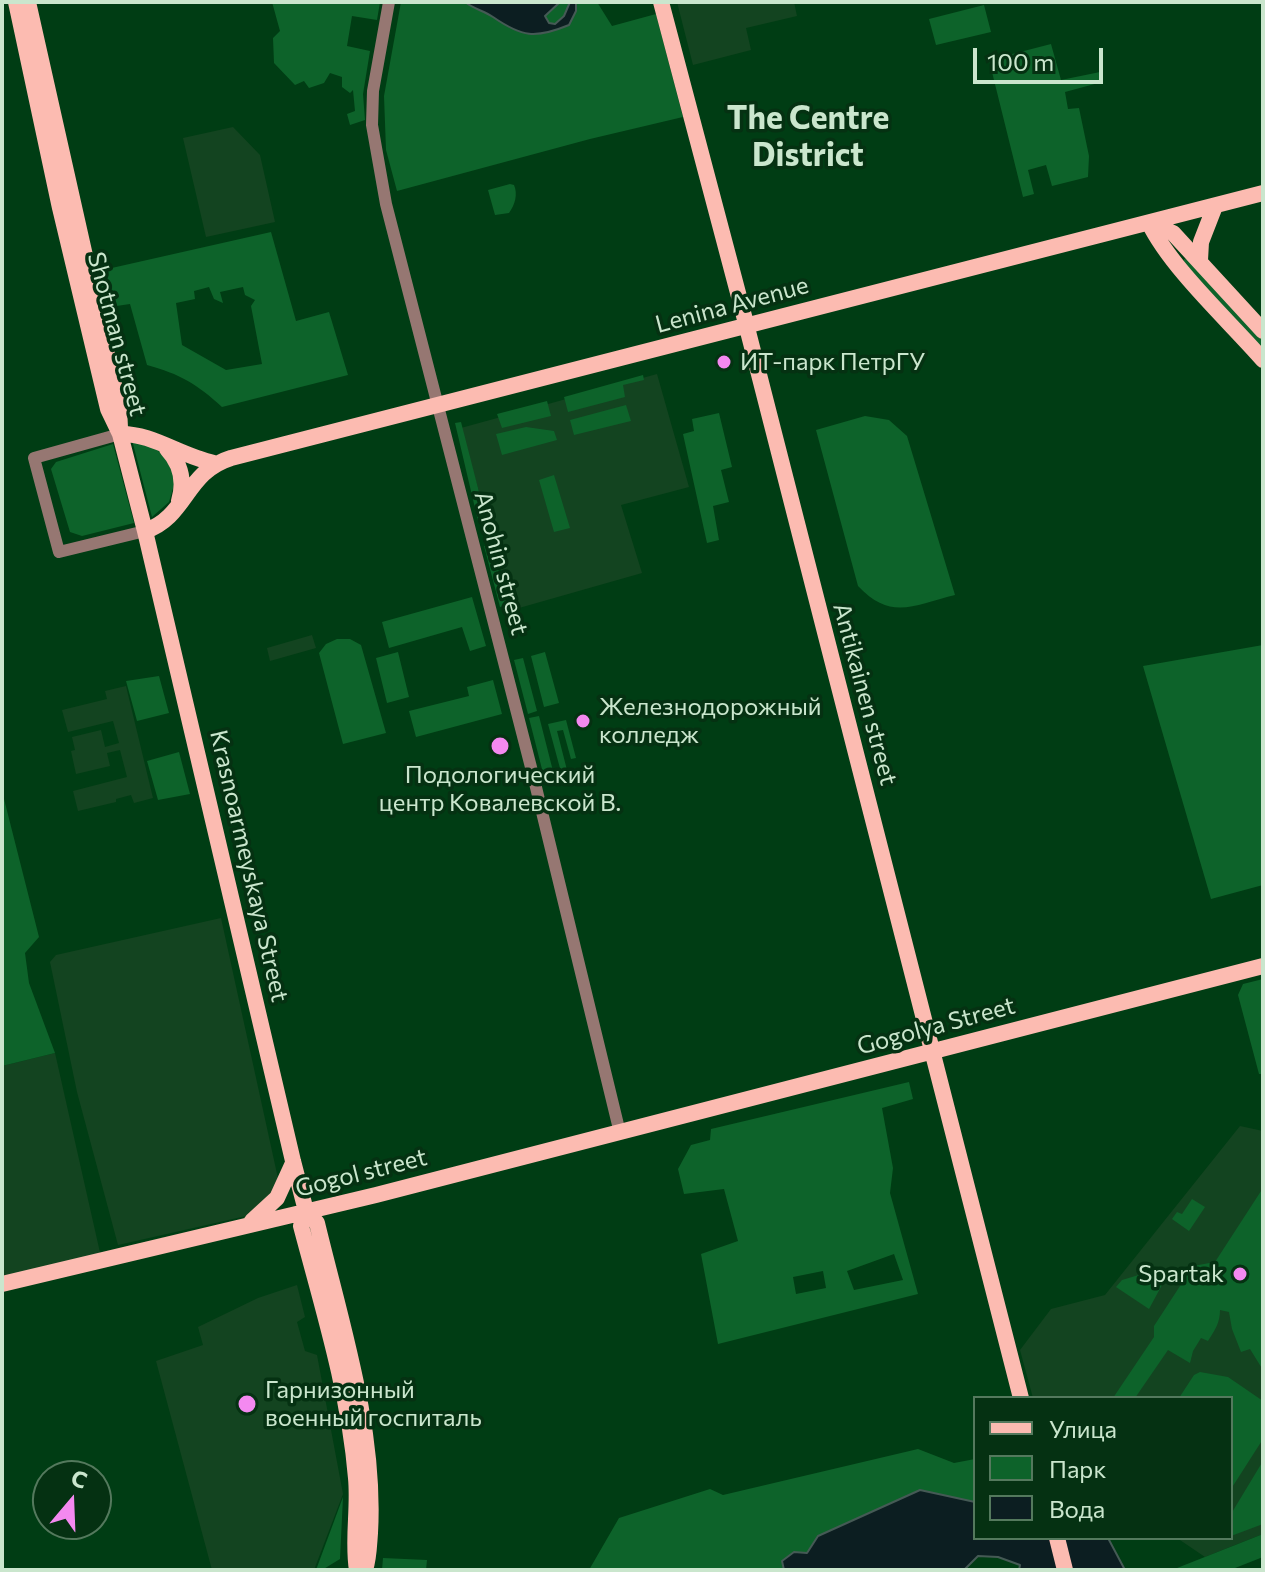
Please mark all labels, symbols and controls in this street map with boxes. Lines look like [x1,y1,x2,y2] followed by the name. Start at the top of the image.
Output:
[977,32,1107,82] scale bar
[987,47,1054,76] text: 100 m
[727,99,889,174] district label: The Centre District
[81,249,153,419] street label: Shotman street
[652,271,812,339] street label: Lenina Avenue
[740,348,926,376] place label: ИТ-парк ПетрГУ
[715,353,733,371] marker: ИТ-парк ПетрГУ
[468,488,534,638] street label: Anohin street
[827,600,903,788] street label: Antikainen street
[599,693,822,749] place label: Железнодорожный колледж
[574,712,592,730] marker: Железнодорожный колледж
[204,727,294,1005] street label: Krasnoarmeyskaya Street
[489,735,511,757] marker: Подологический центр Ковалевской В.
[379,761,621,817] place label: Подологический центр Ковалевской В.
[854,991,1018,1061] street label: Gogolya Street
[292,1143,430,1203] street label: Gogol street
[1138,1260,1224,1288] place label: Spartak
[1231,1265,1249,1283] marker: Spartak
[265,1376,482,1432] place label: Гарнизонный военный госпиталь
[236,1393,258,1415] marker: Гарнизонный военный госпиталь
[973,1396,1233,1540] legend
[1049,1414,1117,1443] text: Улица
[1049,1454,1106,1483] text: Парк
[32,1460,112,1540] north arrow
[68,1464,91,1494] text: С
[1049,1494,1105,1523] text: Вода

